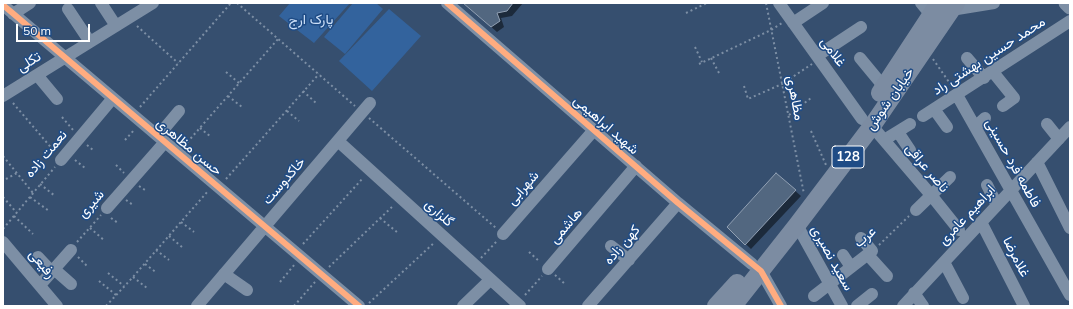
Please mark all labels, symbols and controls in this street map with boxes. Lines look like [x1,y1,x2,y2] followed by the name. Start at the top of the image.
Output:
[289,12,333,28] park label: پارک ارج
[929,13,1049,99] street label: محمد حسین بهشتی راد
[18,16,92,42] scale bar
[23,23,51,38] text: 50 m
[817,34,849,70] street label: غلامی
[14,48,44,76] street label: تکلی
[862,64,918,134] street label: خیابان شوش
[782,74,808,122] street label: مظاهری
[570,92,642,158] street label: شهید ابراهیمی
[153,115,225,179] street label: حسن مظاهری
[982,116,1044,210] street label: فاطمه فرد حسینی
[21,127,71,181] street label: نعمت زاده
[902,140,952,196] street label: ناصر عراقی
[832,146,864,168] road number: 128
[259,154,309,208] street label: خاکدوست
[503,167,543,209] street label: شهرابی
[935,181,999,249] street label: ابراهیم عامری
[74,186,108,222] street label: شیری
[421,196,457,230] street label: گلزاری
[546,205,586,247] street label: هاشمی
[600,222,644,268] street label: کهن زاده
[807,222,857,294] street label: سعید نصیری
[850,223,880,251] street label: عرب
[999,234,1033,280] street label: غلامرضا
[25,246,59,282] street label: رفیعی

